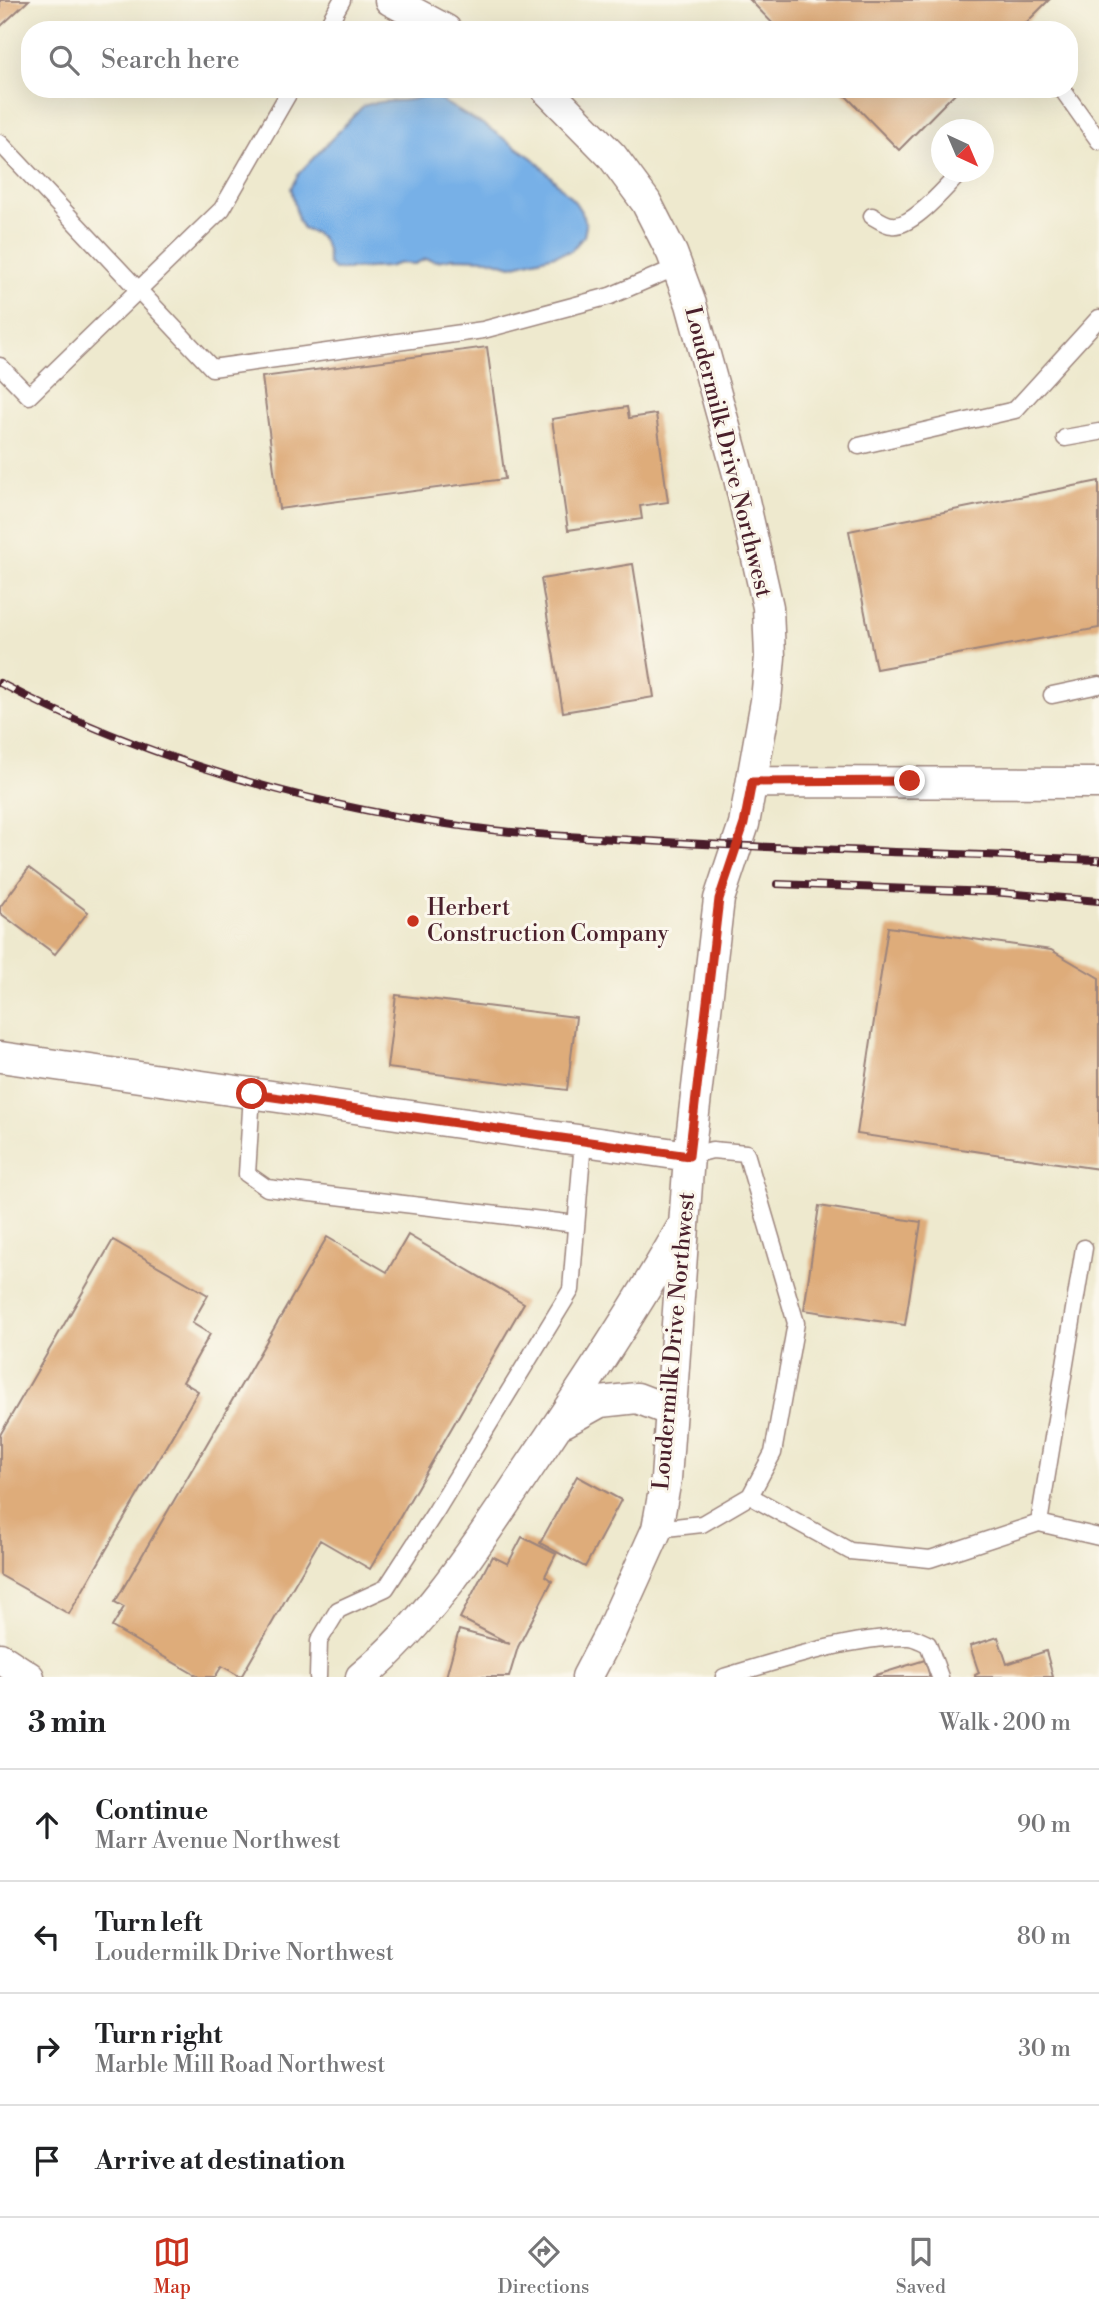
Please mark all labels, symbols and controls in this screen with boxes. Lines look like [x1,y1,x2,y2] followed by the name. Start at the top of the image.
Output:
[21,21,1078,98] search box
[45,41,83,79] icon: search
[101,44,240,76] text: Search here
[931,119,994,182] north arrow
[678,304,778,600] street label: Loudermilk Drive Northwest
[894,765,925,796] route end
[427,894,669,948] place label: Herbert Construction Company
[405,913,421,929] marker: Herbert Construction Company
[236,1078,267,1109] route start
[647,1191,701,1491] street label: Loudermilk Drive Northwest
[28,1704,106,1742] text: 3 min
[939,1709,1071,1737] text: Walk · 200 m
[95,1795,208,1827] text: Continue
[28,1806,66,1844] icon: ahead
[1017,1811,1071,1839] text: 90 m
[95,1827,341,1855] text: Marr Avenue Northwest
[95,1907,203,1939] text: Turn left
[28,1918,66,1956] icon: left
[1017,1923,1071,1951] text: 80 m
[95,1939,394,1967] text: Loudermilk Drive Northwest
[95,2019,223,2051] text: Turn right
[28,2030,66,2068] icon: right
[1018,2035,1071,2063] text: 30 m
[95,2051,385,2079] text: Marble Mill Road Northwest
[28,2142,66,2180] icon: arrive
[95,2145,345,2177] text: Arrive at destination
[153,2233,191,2299] tab: Map
[498,2233,589,2299] tab: Directions
[896,2233,946,2299] tab: Saved

